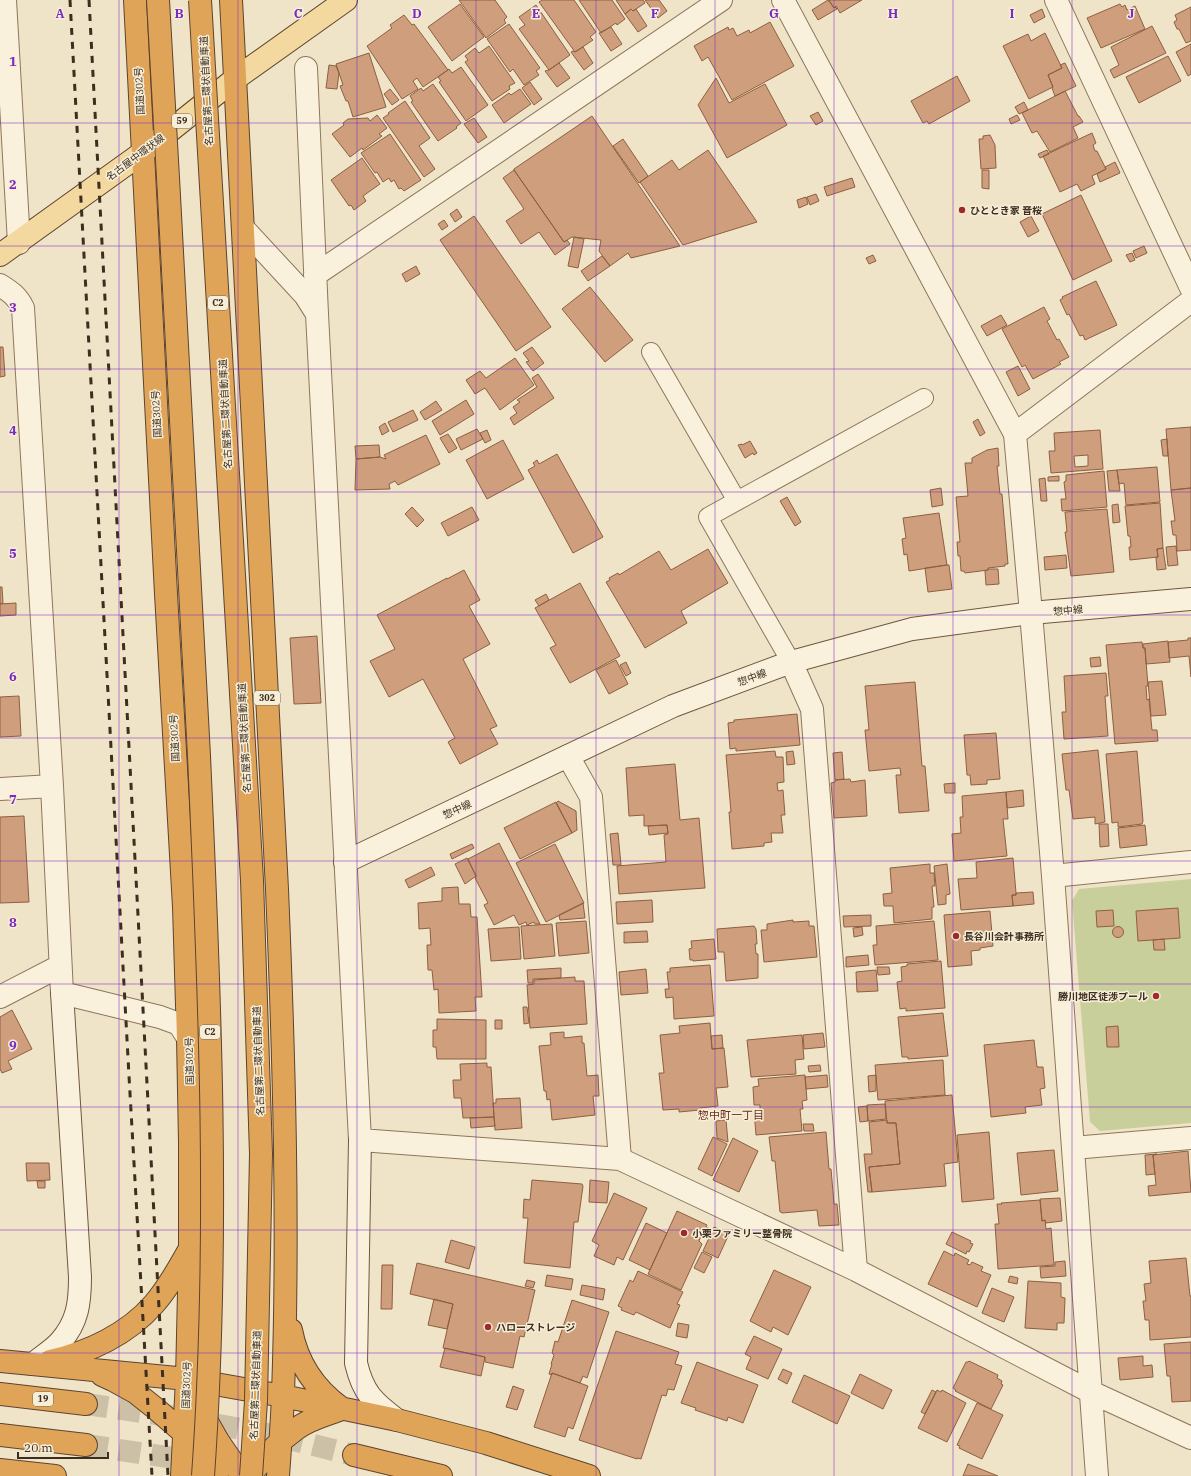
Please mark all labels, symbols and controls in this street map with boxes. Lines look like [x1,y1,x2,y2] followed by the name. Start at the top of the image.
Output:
[55,5,65,22] text: A
[174,5,184,22] text: B
[294,5,303,22] text: C
[412,5,422,22] text: D
[532,5,540,22] text: E
[651,5,659,22] text: F
[769,5,779,22] text: G
[888,5,899,22] text: H
[1010,5,1015,22] text: I
[1128,5,1135,22] text: J
[197,36,216,146] street label: 名古屋第二環状自動車道
[9,53,17,70] text: 1
[132,67,147,115] street label: 国道302号
[172,114,192,128] road number: 59
[103,131,167,184] street label: 名古屋中環状線
[9,176,17,193] text: 2
[970,204,1042,217] place label: ひととき家 音桜
[957,205,967,215] marker: ひととき家 音桜
[208,296,228,310] road number: C2
[9,299,17,316] text: 3
[216,359,235,469] street label: 名古屋第二環状自動車道
[149,390,164,438] street label: 国道302号
[9,422,17,439] text: 4
[9,545,17,562] text: 5
[1053,603,1084,618] street label: 惣中線
[736,666,768,689] street label: 惣中線
[9,668,17,685] text: 6
[235,683,254,793] street label: 名古屋第二環状自動車道
[254,691,280,705] road number: 302
[167,714,182,762] street label: 国道302号
[9,791,17,808] text: 7
[441,797,474,822] street label: 惣中線
[9,914,17,931] text: 8
[964,930,1044,943] place label: 長谷川会計事務所
[951,931,961,941] marker: 長谷川会計事務所
[1058,990,1148,1003] place label: 勝川地区徒渉プール
[1151,991,1161,1001] marker: 勝川地区徒渉プール
[250,1006,267,1116] street label: 名古屋第二環状自動車道
[200,1025,220,1039] road number: C2
[9,1037,17,1054] text: 9
[183,1037,196,1085] street label: 国道302号
[698,1108,764,1122] district label: 惣中町一丁目
[692,1227,792,1240] place label: 小栗ファミリー整骨院
[679,1228,689,1238] marker: 小栗ファミリー整骨院
[496,1321,575,1334] place label: ハローストレージ
[483,1322,493,1332] marker: ハローストレージ
[247,1330,264,1440] street label: 名古屋第二環状自動車道
[179,1361,194,1409] street label: 国道302号
[33,1392,53,1406] road number: 19
[18,1434,108,1460] scale bar
[24,1440,53,1455] text: 20 m

